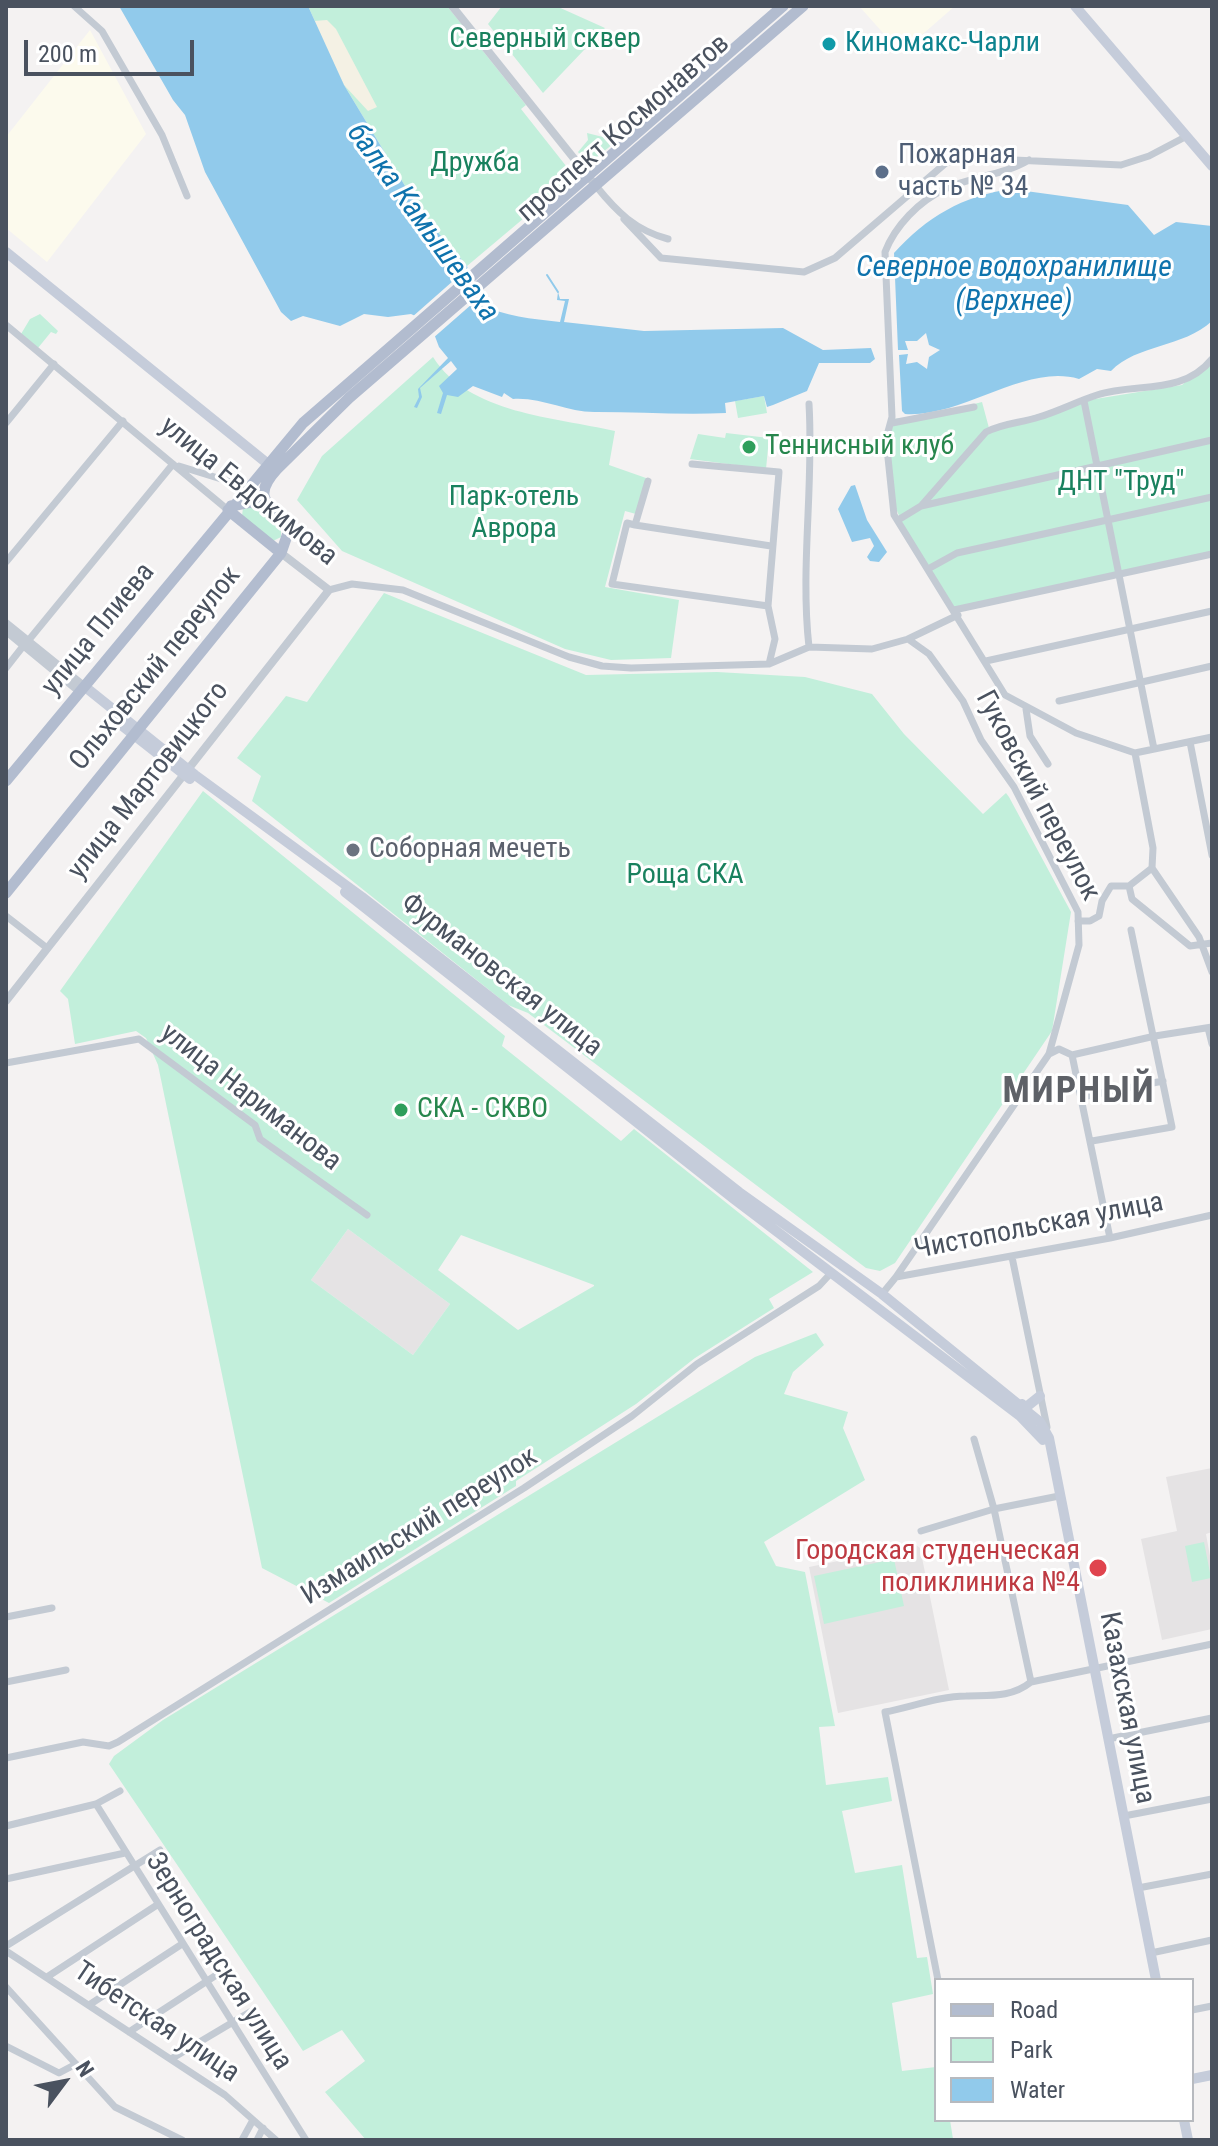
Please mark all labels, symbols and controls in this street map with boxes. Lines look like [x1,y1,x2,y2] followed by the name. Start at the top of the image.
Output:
[449,23,641,57] park label: Северный сквер
[28,24,198,74] scale bar
[845,27,1040,61] place label: Киномакс-Чарли
[511,28,737,230] street label: проспект Космонавтов
[820,35,838,53] marker: Киномакс-Чарли
[38,40,97,68] text: 200 m
[338,117,506,329] water label: балка Камышеваха
[898,139,1028,205] place label: Пожарная часть № 34
[430,147,520,181] park label: Дружба
[873,163,891,181] marker: Пожарная часть № 34
[856,250,1172,320] water label: Северное водохранилище (Верхнее)
[152,410,344,574] street label: улица Евдокимова
[765,430,954,464] place label: Теннисный клуб
[740,438,758,456] marker: Теннисный клуб
[1057,466,1185,500] park label: ДНТ "Труд"
[449,481,579,547] park label: Парк-отель Аврора
[35,557,163,703] street label: улица Плиева
[63,560,249,778] street label: Ольховский переулок
[61,676,237,886] street label: улица Мартовицкого
[967,685,1107,907] street label: Гуковский переулок
[369,833,571,867] place label: Соборная мечеть
[344,841,362,859] marker: Соборная мечеть
[626,859,744,893] park label: Роща СКА
[394,887,608,1065] street label: Фурмановская улица
[153,1017,347,1179] street label: улица Нариманова
[1003,1071,1155,1115] district label: МИРНЫЙ
[417,1093,548,1127] place label: СКА - СКВО
[392,1101,410,1119] marker: СКА - СКВО
[912,1186,1166,1268] street label: Чистопольская улица
[296,1441,544,1613] street label: Измаильский переулок
[795,1535,1080,1601] place label: Городская студенческая поликлиника №4
[1087,1557,1109,1579] marker: Городская студенческая поликлиника №4
[1091,1609,1161,1807] street label: Казахская улица
[138,1847,298,2077] street label: Зерноградская улица
[67,1955,245,2091] street label: Тибетская улица
[934,1978,1194,2122] legend
[1010,1996,1058,2024] text: Road
[1010,2036,1053,2064] text: Park
[24,2042,104,2122] north arrow
[71,2057,99,2081] text: N
[1010,2076,1065,2104] text: Water

